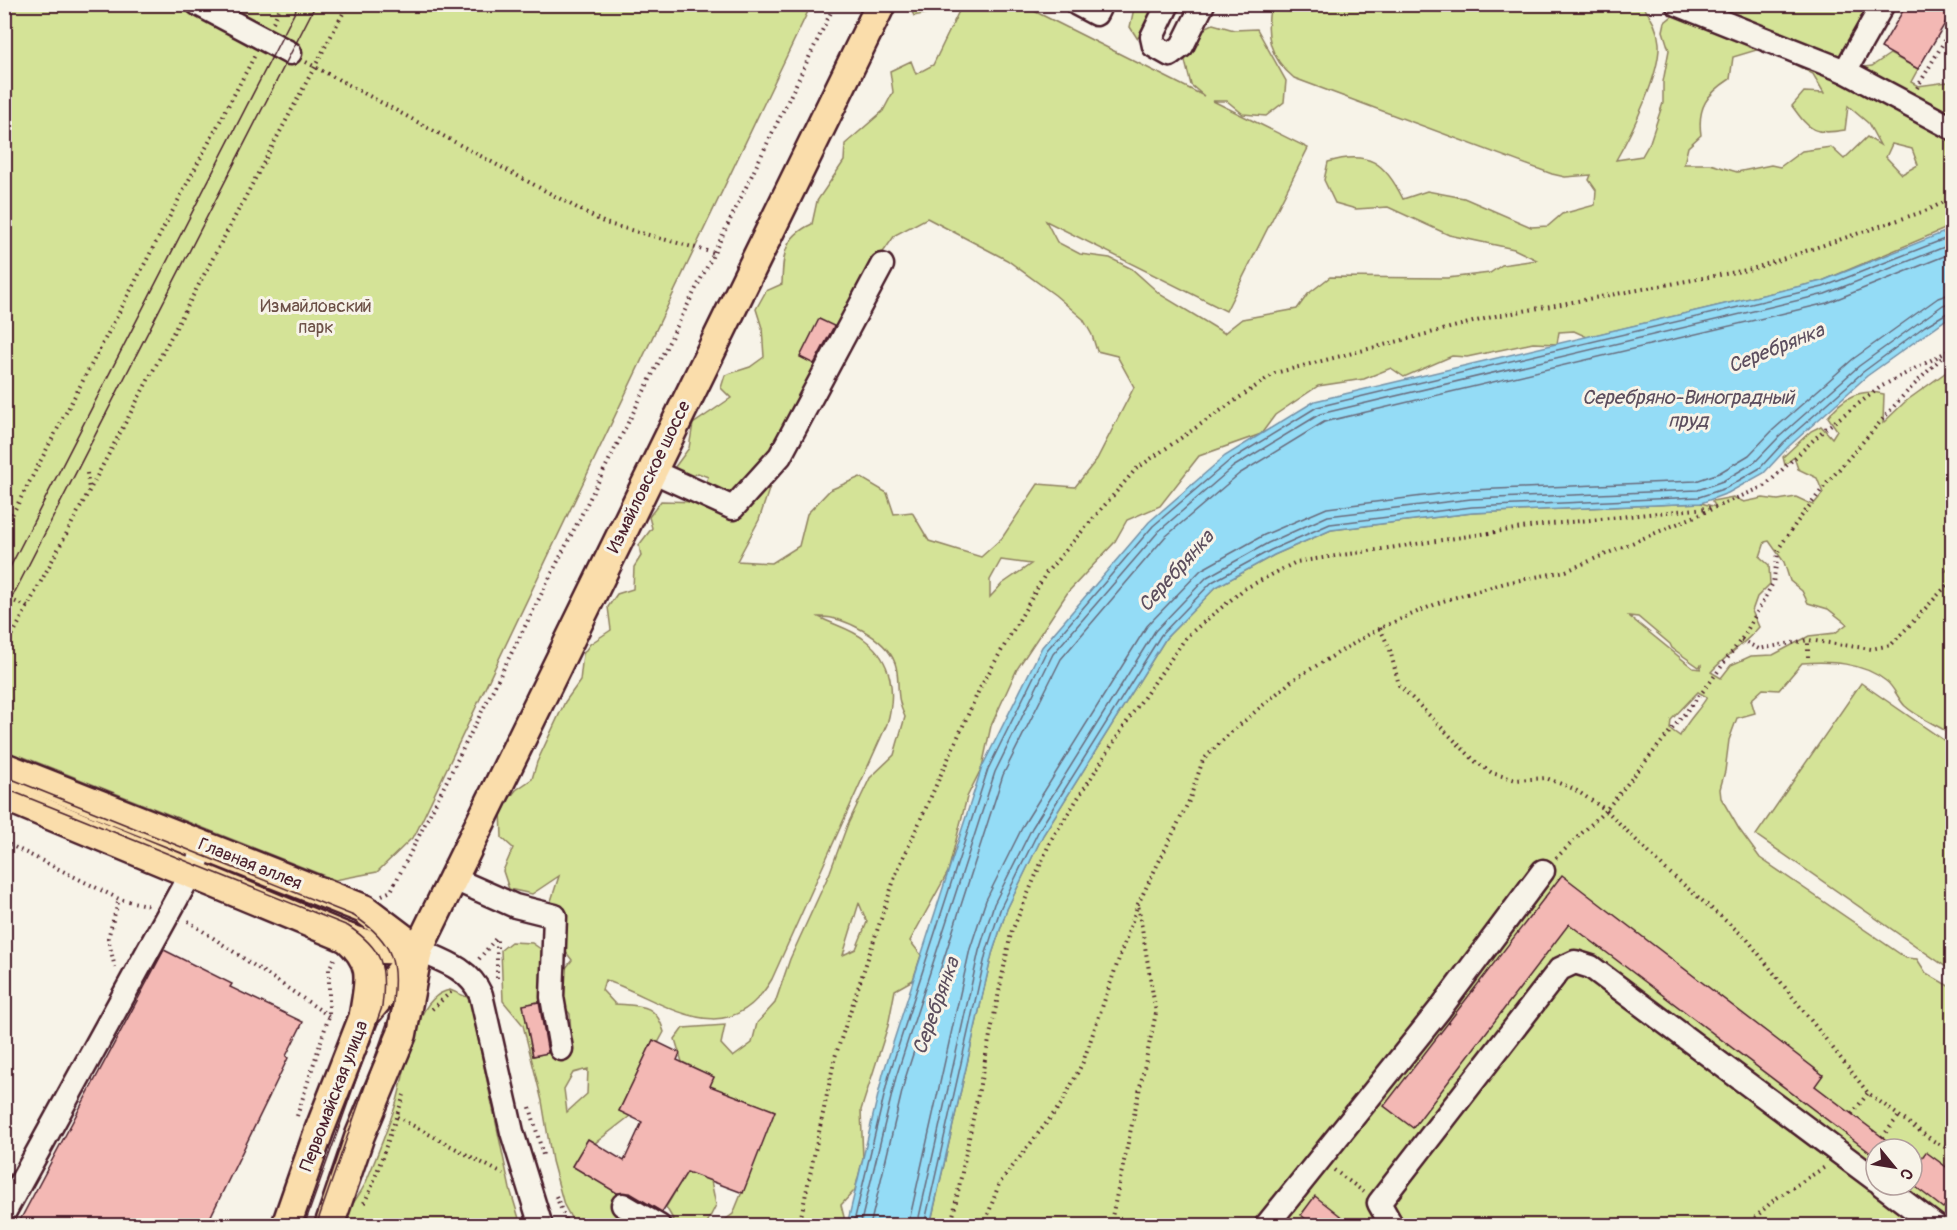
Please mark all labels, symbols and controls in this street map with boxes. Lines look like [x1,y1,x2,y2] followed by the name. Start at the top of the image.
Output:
[260,295,372,339] park label: Измайловский парк
[1724,317,1829,379] water label: Серебрянка
[1582,385,1795,433] water label: Серебряно-Виноградный пруд
[602,397,696,557] street label: Измайловское шоссе
[1133,524,1220,617] water label: Серебрянка
[195,833,305,895] street label: Главная аллея
[907,952,966,1058] water label: Серебрянка
[295,1017,373,1175] street label: Первомайская улица
[1864,1137,1924,1197] north arrow
[1895,1165,1917,1183] text: С

